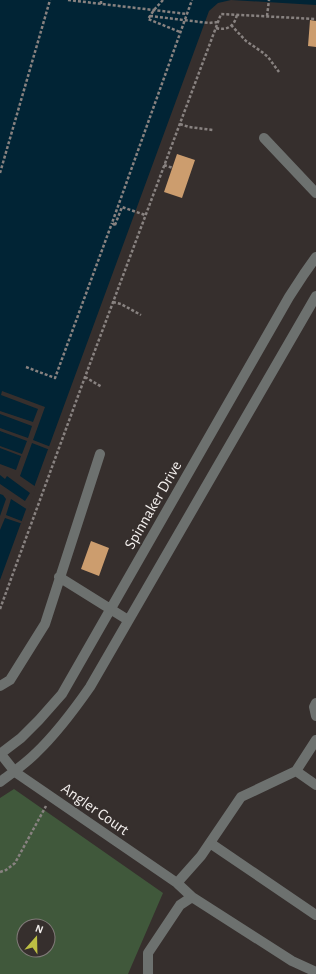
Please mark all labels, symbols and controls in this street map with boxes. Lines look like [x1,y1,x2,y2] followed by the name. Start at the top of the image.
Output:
[121,458,185,552] street label: Spinnaker Drive
[58,780,132,838] street label: Angler Court
[16,918,56,958] north arrow
[34,923,45,936] text: N

